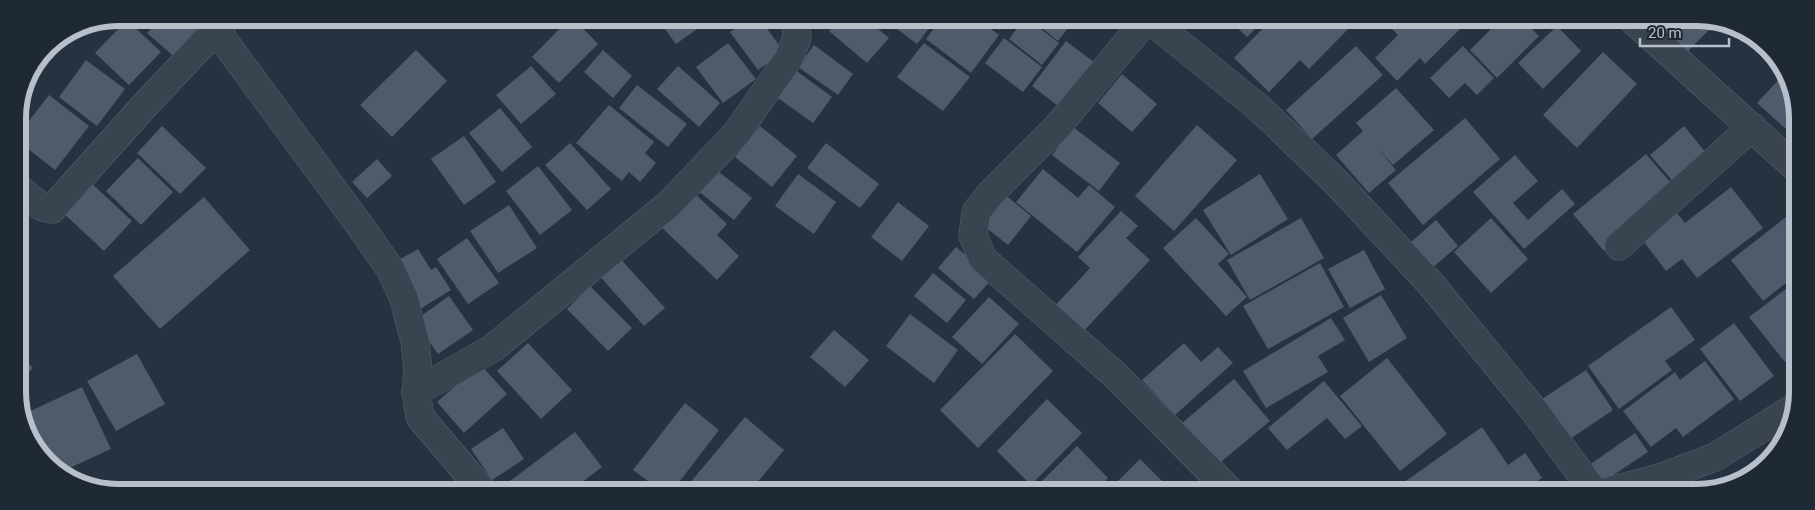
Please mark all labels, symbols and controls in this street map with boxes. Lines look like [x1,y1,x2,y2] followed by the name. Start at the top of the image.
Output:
[1640,15,1729,47] scale bar
[1648,24,1682,42] text: 20 m

